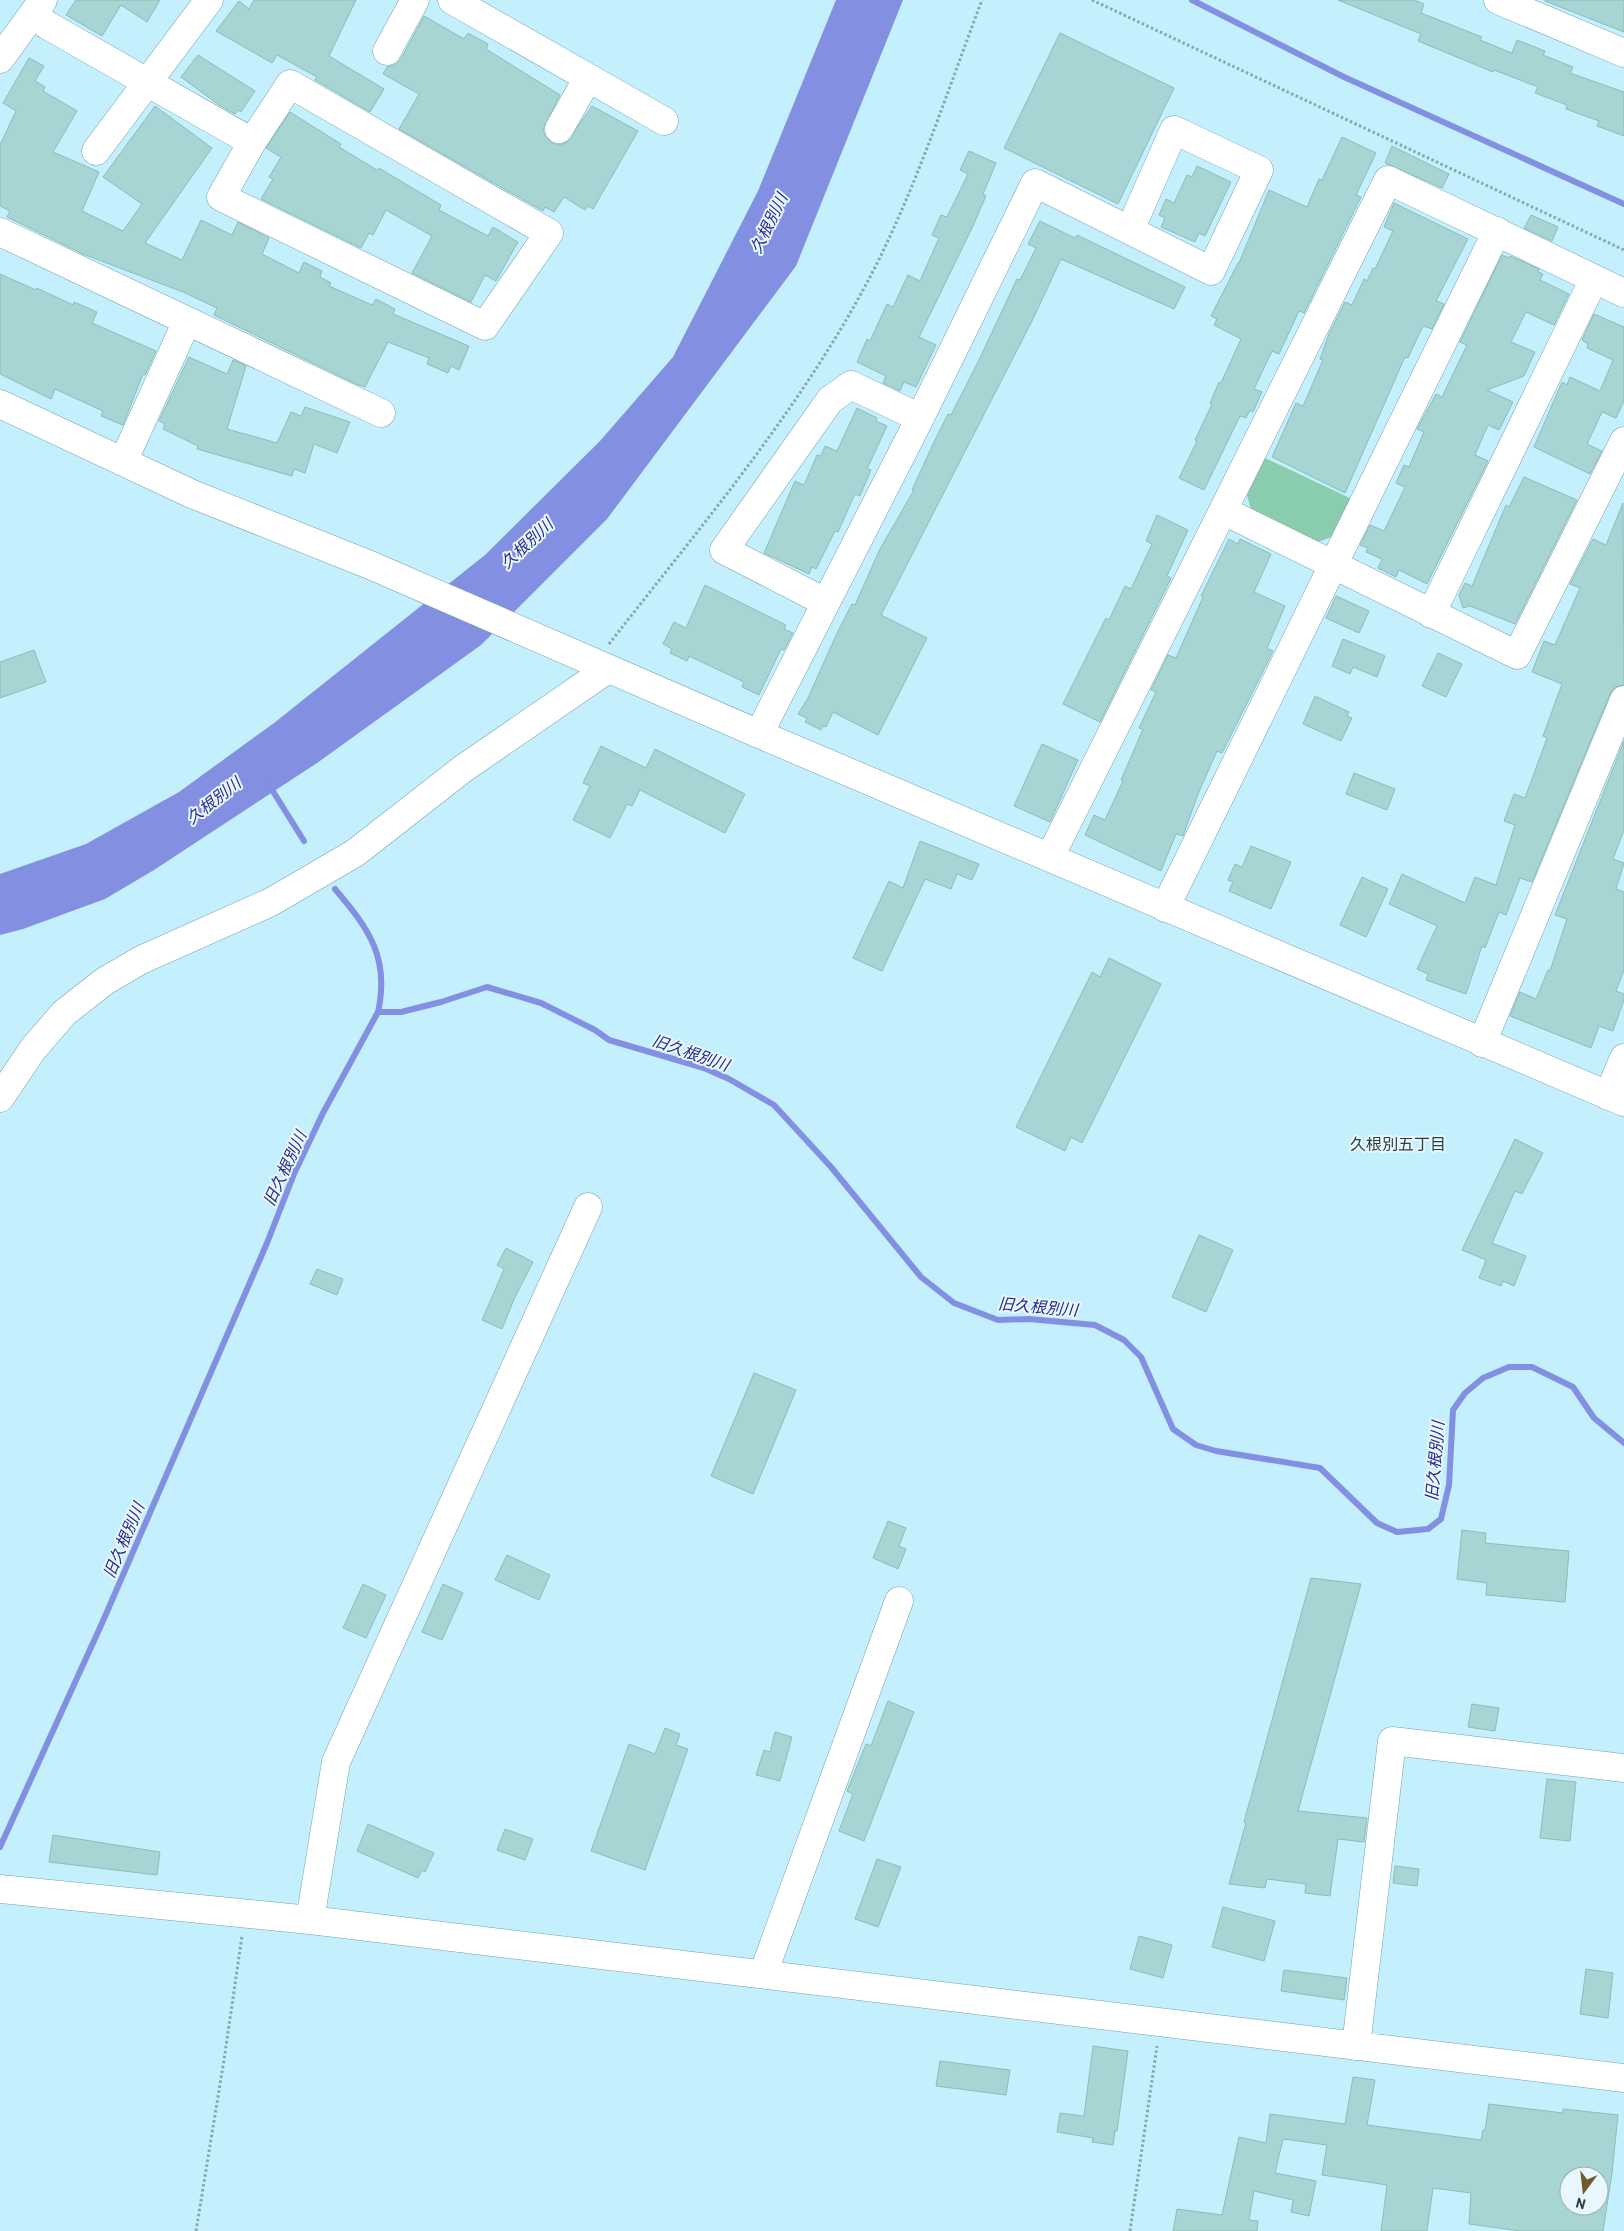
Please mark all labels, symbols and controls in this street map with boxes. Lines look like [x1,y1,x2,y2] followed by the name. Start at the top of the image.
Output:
[745,188,791,256] water label: 久根別川
[496,513,557,572] water label: 久根別川
[182,772,246,827] water label: 久根別川
[650,1030,734,1075] water label: 旧久根別川
[258,1126,310,1208] water label: 旧久根別川
[1350,1134,1446,1153] district label: 久根別五丁目
[997,1293,1081,1319] water label: 旧久根別川
[1421,1418,1447,1502] water label: 旧久根別川
[99,1498,148,1581] water label: 旧久根別川
[1559,2166,1609,2216] north arrow
[1574,2195,1587,2213] text: N

